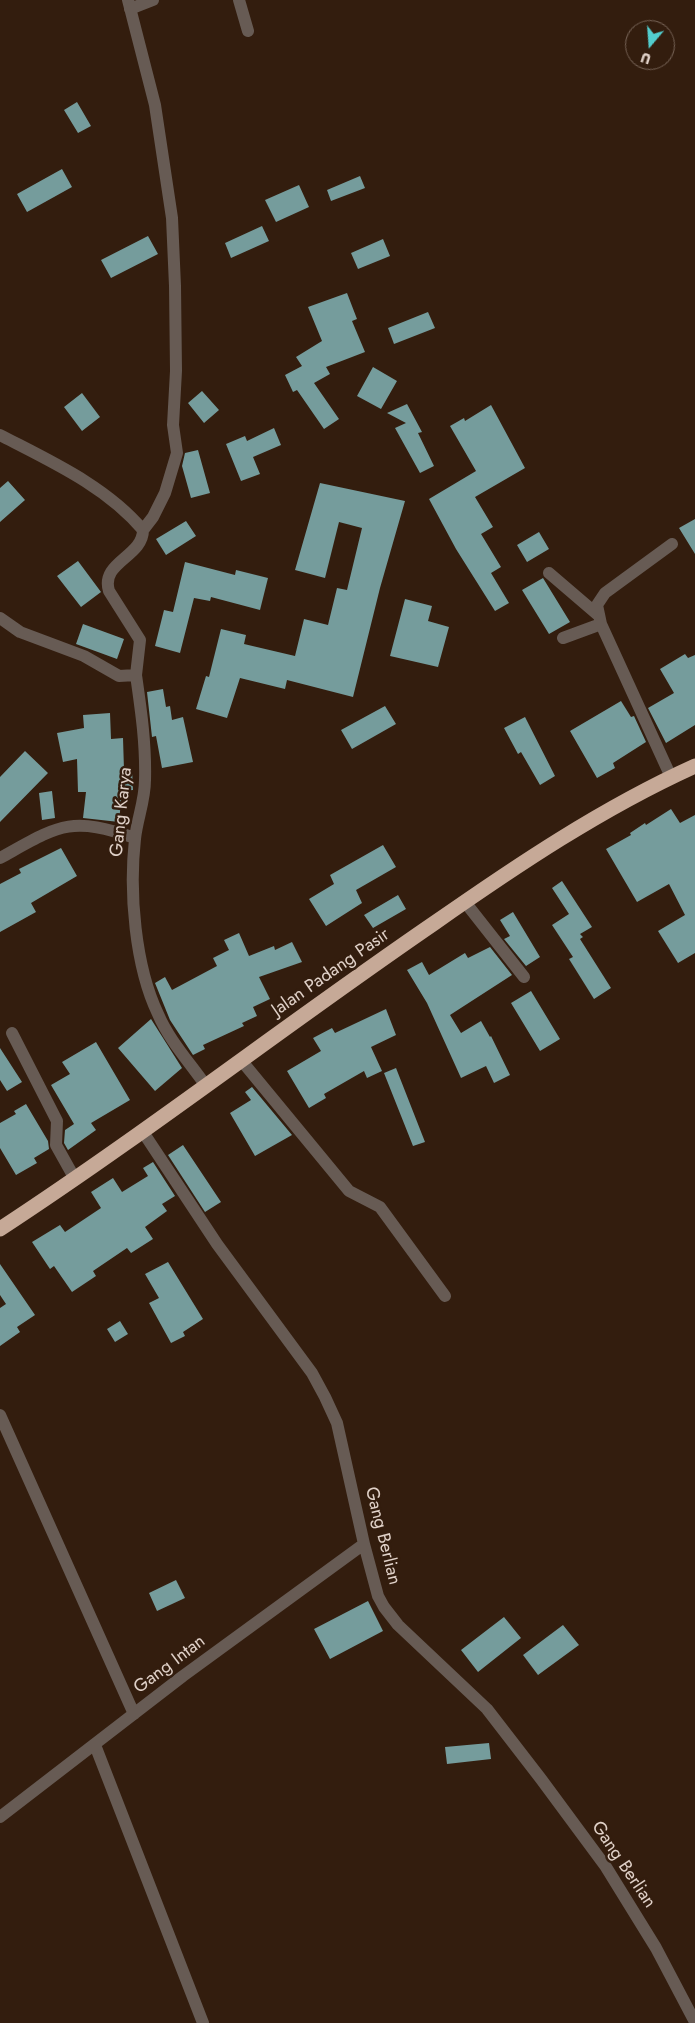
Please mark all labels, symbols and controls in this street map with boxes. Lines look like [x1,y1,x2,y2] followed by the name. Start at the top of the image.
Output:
[625,20,675,70] north arrow
[638,47,653,69] text: U
[107,766,137,858] street label: Gang Karya
[268,924,394,1022] street label: Jalan Padang Pasir
[359,1485,405,1587] street label: Gang Berlian
[130,1631,210,1699] street label: Gang Intan
[586,1817,660,1913] street label: Gang Berlian

